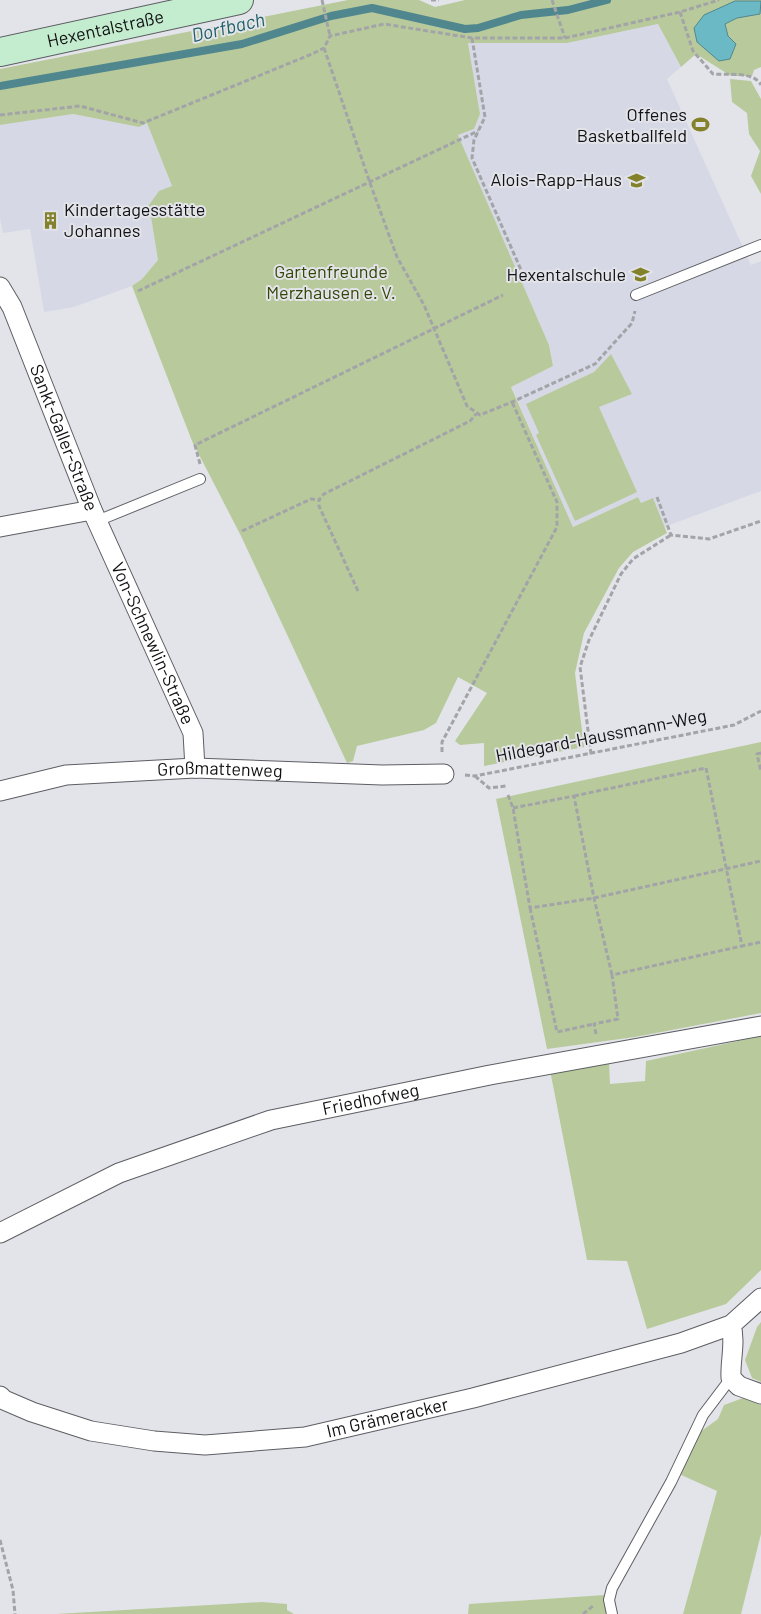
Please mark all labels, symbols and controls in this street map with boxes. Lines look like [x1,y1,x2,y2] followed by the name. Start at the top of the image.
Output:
[45,5,166,51] street label: Hexentalstraße
[189,7,267,46] water label: Dorfbach
[577,103,687,146] place label: Offenes Basketballfeld
[691,115,711,135] sports icon: Offenes Basketballfeld
[490,168,622,190] place label: Alois-Rapp-Haus
[626,170,646,190] school or university icon: Alois-Rapp-Haus
[64,198,205,241] place label: Kindertagesstätte Johannes
[40,210,60,230] building icon: Kindertagesstätte Johannes
[266,260,396,303] park label: Gartenfreunde Merzhausen e. V.
[506,263,626,285] place label: Hexentalschule
[630,265,650,285] school or university icon: Hexentalschule
[26,361,103,514] street label: Sankt-Galler-Straße
[107,558,200,728] street label: Von-Schnewlin-Straße
[493,704,708,766] street label: Hildegard-Haussmann-Weg
[157,756,283,781] street label: Großmattenweg
[320,1078,421,1119] street label: Friedhofweg
[324,1392,451,1442] street label: Im Grämeracker

